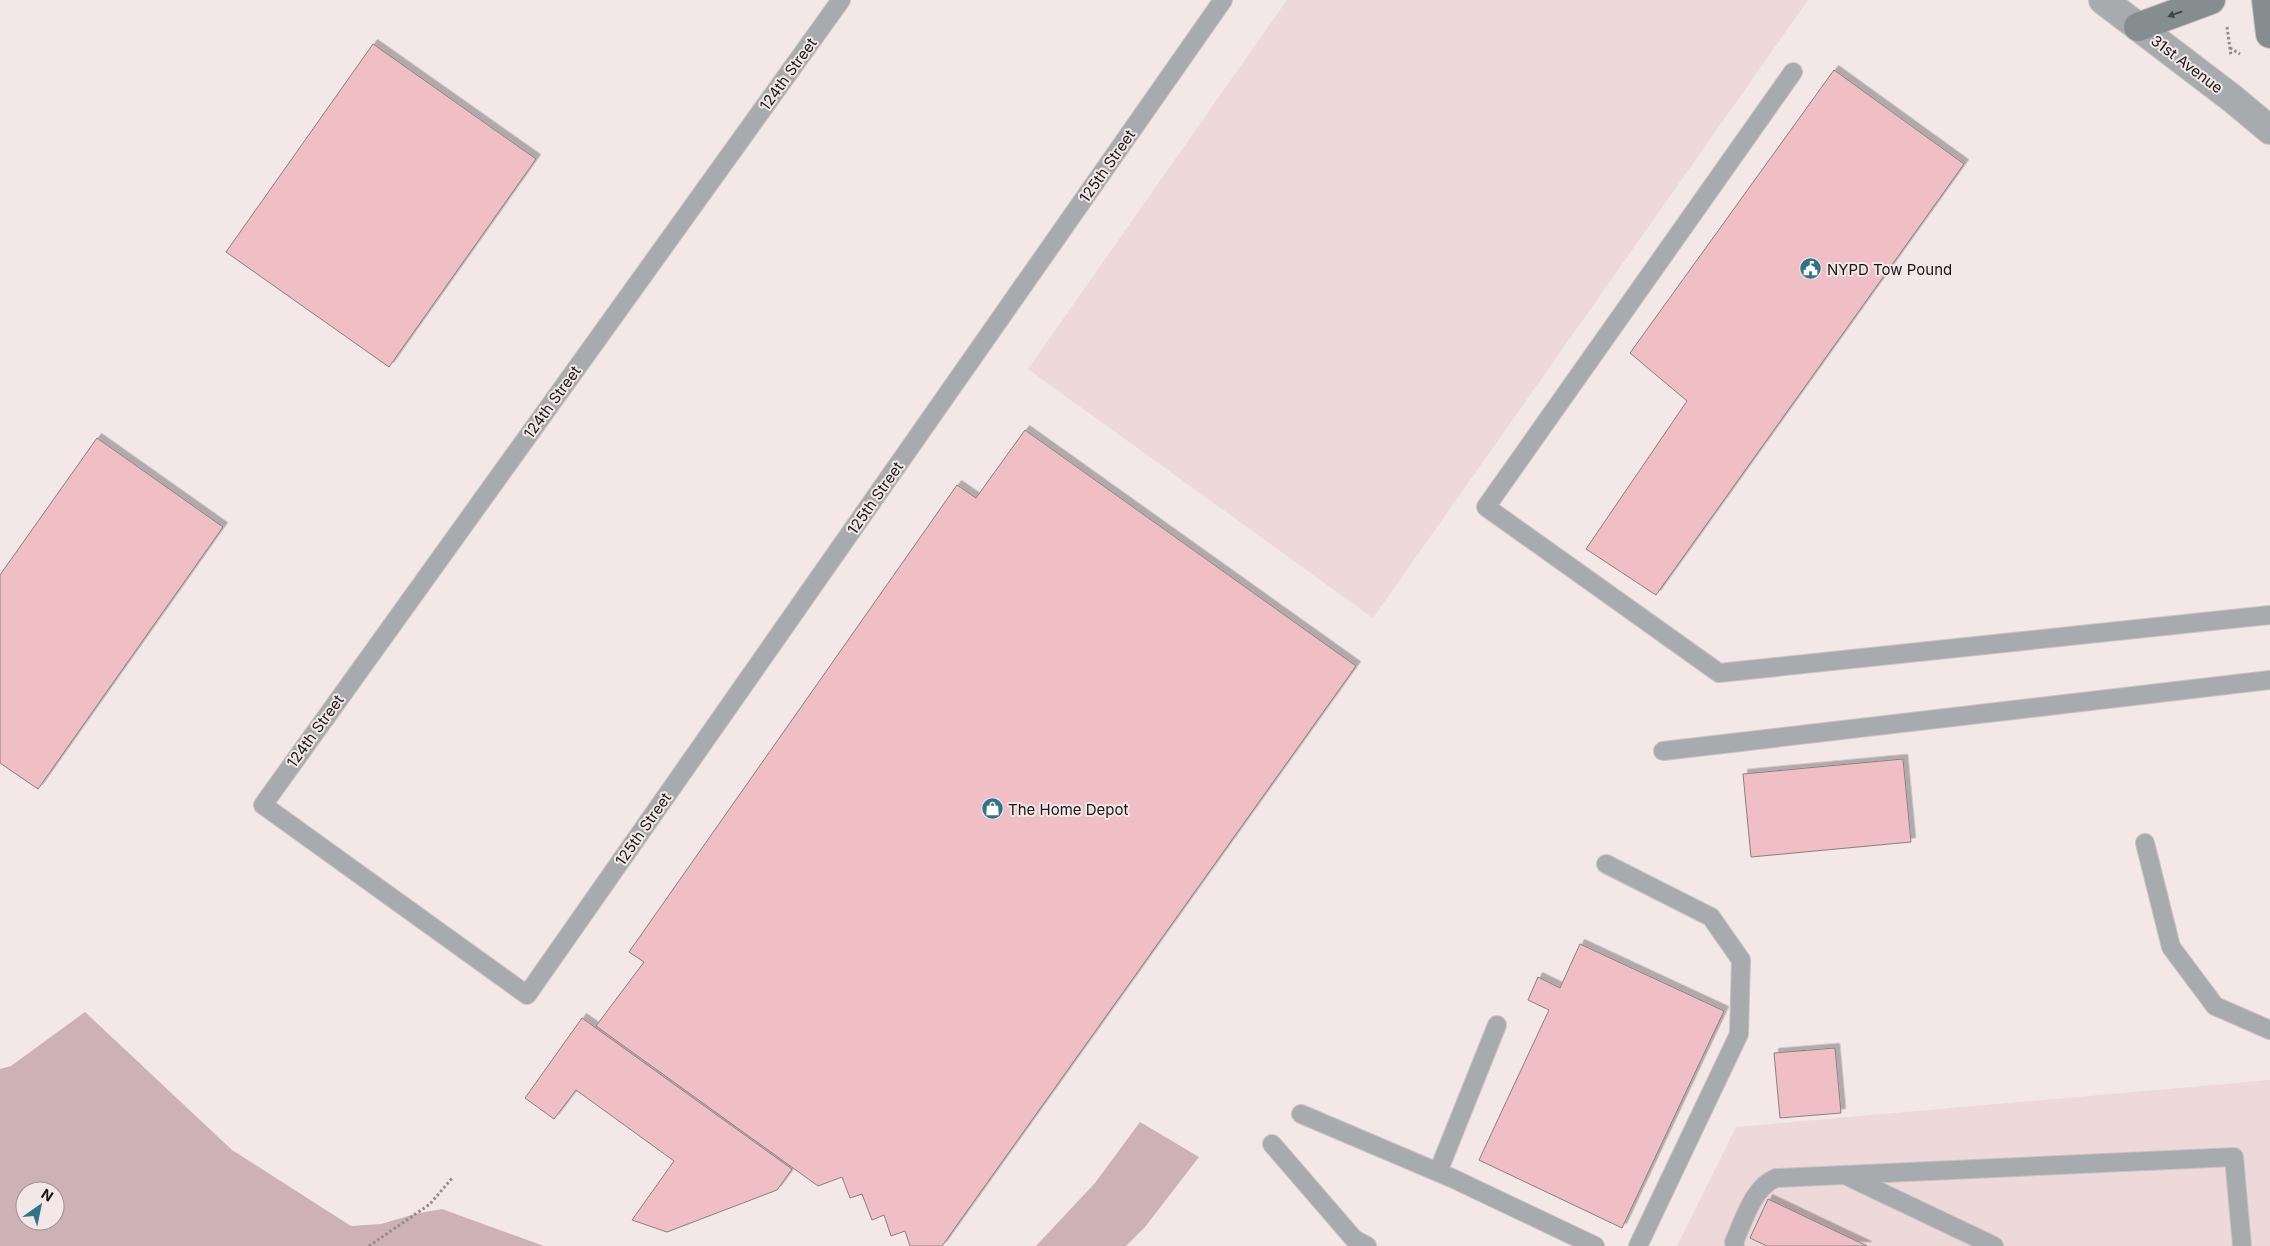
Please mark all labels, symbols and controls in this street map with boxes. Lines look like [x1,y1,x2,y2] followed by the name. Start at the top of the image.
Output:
[2167,11,2182,18] one-way arrow
[2147,31,2227,97] street label: 31st Avenue
[755,34,821,114] street label: 124th Street
[1075,126,1139,206] street label: 125th Street
[1799,257,1823,281] public building icon: NYPD Tow Pound
[1827,260,1952,279] place label: NYPD Tow Pound
[519,362,585,442] street label: 124th Street
[843,458,907,538] street label: 125th Street
[282,691,348,771] street label: 124th Street
[611,789,675,869] street label: 125th Street
[980,797,1004,821] shop icon: The Home Depot
[1008,800,1129,819] place label: The Home Depot
[15,1181,65,1231] north arrow
[38,1185,56,1205] text: N

